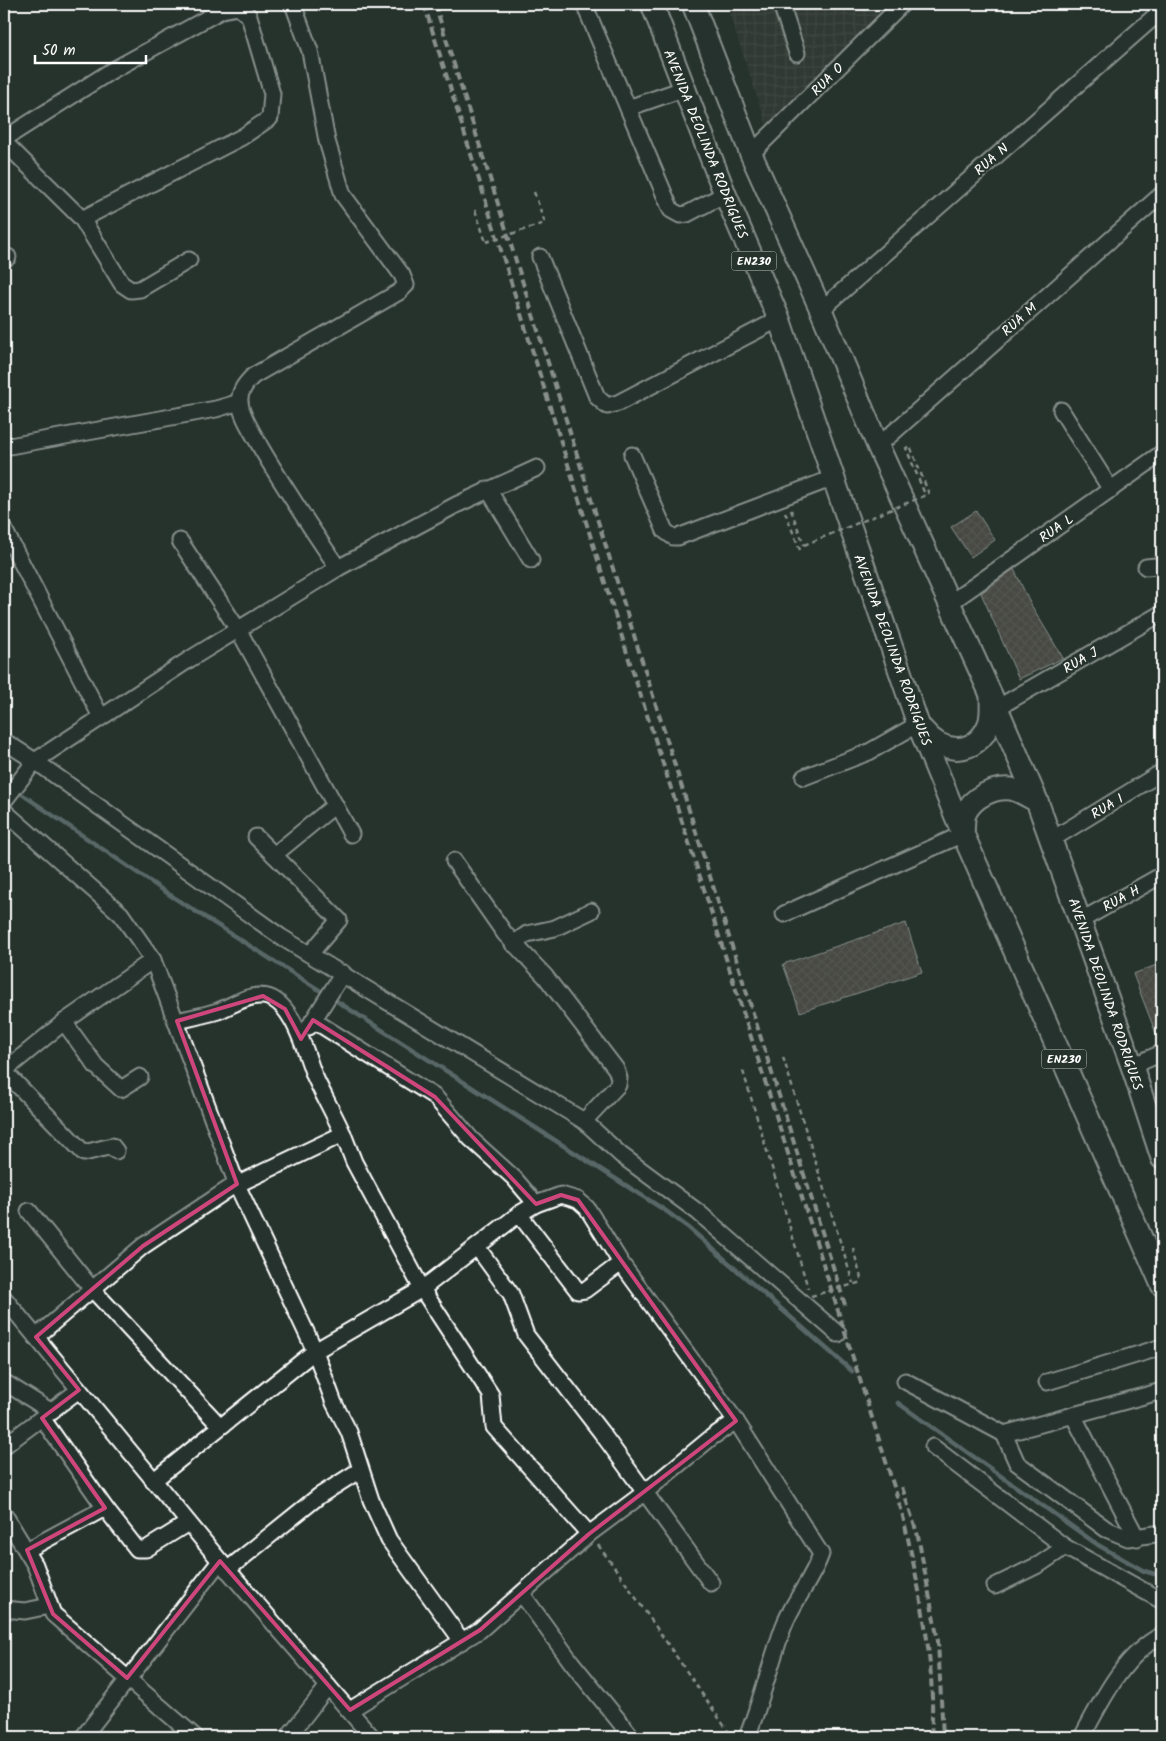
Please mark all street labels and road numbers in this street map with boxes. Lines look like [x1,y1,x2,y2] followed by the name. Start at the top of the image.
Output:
[657,46,753,243] street label: AVENIDA DEOLINDA RODRIGUES
[806,58,850,101] street label: RUA O
[969,138,1014,181] street label: RUA N
[732,252,776,270] road number: EN230
[997,298,1043,342] street label: RUA M
[1035,509,1079,549] street label: RUA L
[847,551,937,750] street label: AVENIDA DEOLINDA RODRIGUES
[1059,642,1103,680] street label: RUA J
[1087,788,1128,825] street label: RUA I
[1099,880,1144,918] street label: RUA H
[1062,895,1149,1094] street label: AVENIDA DEOLINDA RODRIGUES
[1042,1050,1086,1068] road number: EN230

